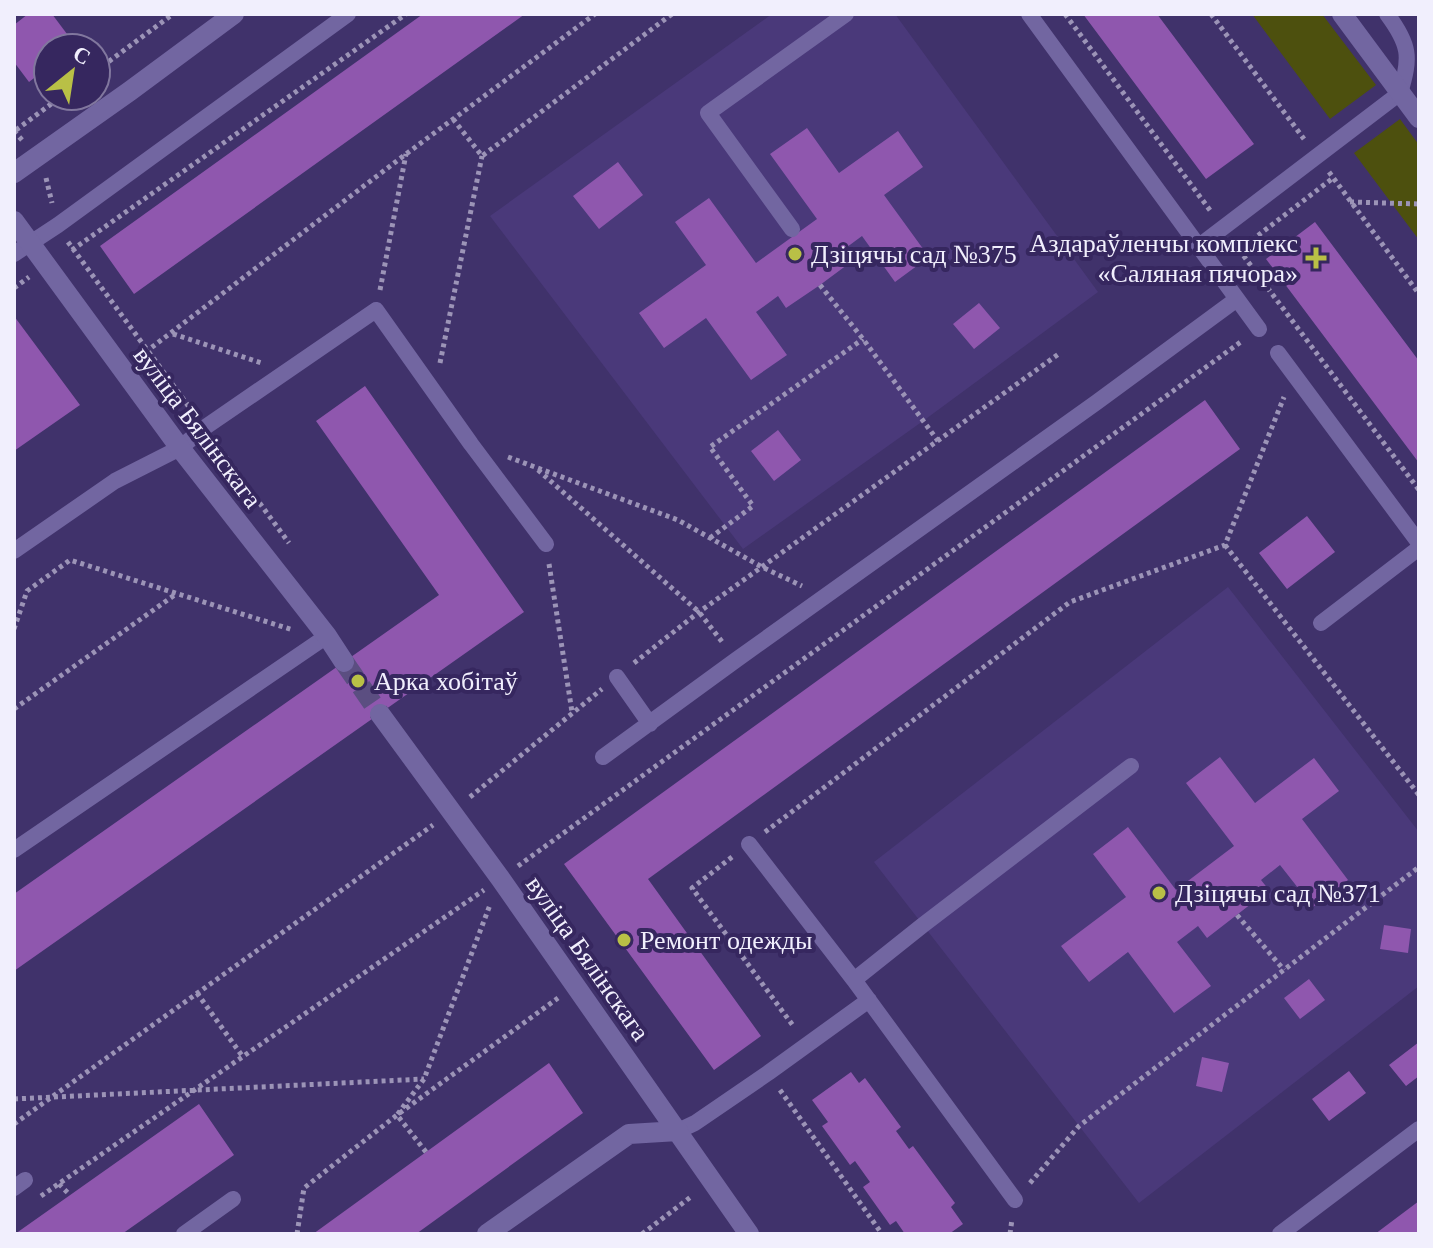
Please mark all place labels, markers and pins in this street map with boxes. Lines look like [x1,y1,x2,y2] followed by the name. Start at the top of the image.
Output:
[1029,229,1298,288] place label: Аздараўленчы комплекс «Саляная пячора»
[811,240,1017,269] place label: Дзіцячы сад №375
[786,245,804,263] marker: Дзіцячы сад №375
[1305,247,1327,269] marker: Аздараўленчы комплекс «Саляная пячора»
[374,667,518,696] place label: Арка хобітаў
[349,672,367,690] marker: Арка хобітаў
[1175,879,1381,908] place label: Дзіцячы сад №371
[1150,884,1168,902] marker: Дзіцячы сад №371
[640,926,813,955] place label: Ремонт одежды
[615,931,633,949] marker: Ремонт одежды

